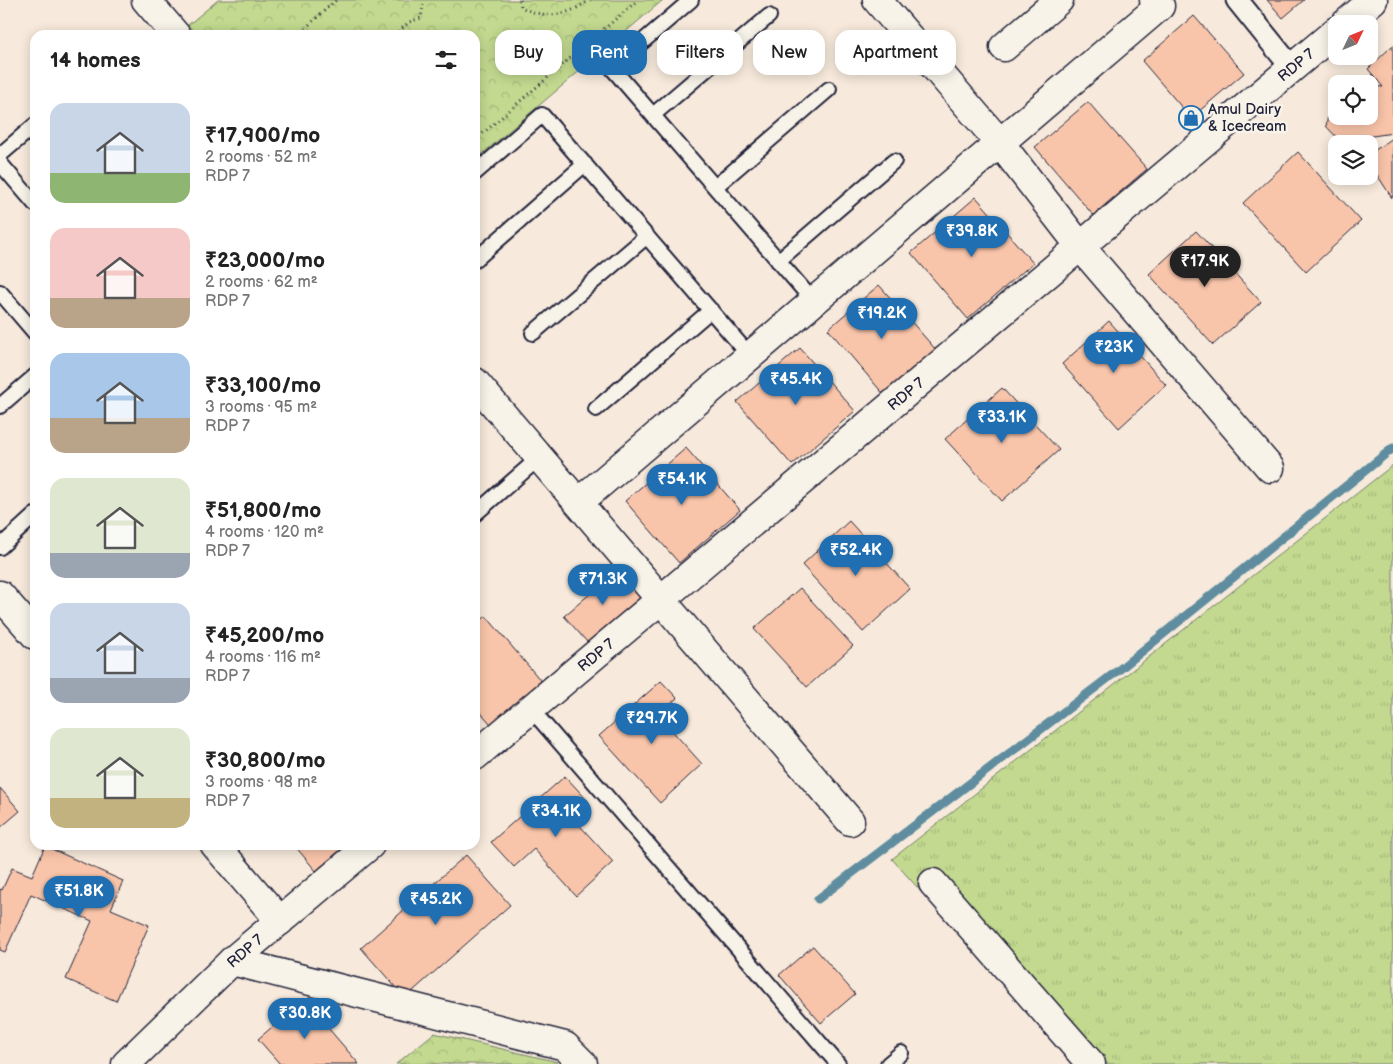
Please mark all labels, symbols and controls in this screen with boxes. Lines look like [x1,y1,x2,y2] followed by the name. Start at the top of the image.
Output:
[1328,15,1378,65] north arrow
[1328,15,1378,185] map controls
[495,30,562,75] chip: Buy
[572,30,647,75] chip: Rent
[657,30,743,75] chip: Filters
[753,30,825,75] chip: New
[835,30,956,75] chip: Apartment
[1274,44,1319,86] street label: RDP 7
[432,46,460,74] icon: filters
[50,48,141,73] text: 14 homes
[1328,75,1378,125] button: locate
[1208,100,1286,136] place label: Amul Dairy & Icecream
[1178,105,1204,131] shop icon: Amul Dairy & Icecream
[90,123,150,183] icon: home
[205,123,320,148] text: ₹17,900/mo
[1328,135,1378,185] button: layers
[205,148,317,167] text: 2 rooms · 52 m²
[205,167,250,186] text: RDP 7
[931,216,1013,258] pin: ₹39.8K
[946,222,998,241] text: ₹39.8K
[1164,246,1246,288] pin: ₹17.9K
[90,248,150,308] icon: home
[205,248,325,273] text: ₹23,000/mo
[1181,252,1229,271] text: ₹17.9K
[205,273,318,292] text: 2 rooms · 62 m²
[205,292,250,311] text: RDP 7
[841,298,923,340] pin: ₹19.2K
[857,304,907,323] text: ₹19.2K
[1084,332,1144,374] pin: ₹23K
[1095,338,1133,357] text: ₹23K
[755,364,837,406] pin: ₹45.4K
[770,370,822,389] text: ₹45.4K
[90,373,150,433] icon: home
[205,373,321,398] text: ₹33,100/mo
[884,373,929,415] street label: RDP 7
[205,398,317,417] text: 3 rooms · 95 m²
[961,402,1043,444] pin: ₹33.1K
[978,408,1026,427] text: ₹33.1K
[205,417,250,436] text: RDP 7
[641,464,723,506] pin: ₹54.1K
[658,470,706,489] text: ₹54.1K
[90,498,150,558] icon: home
[205,498,321,523] text: ₹51,800/mo
[205,523,324,542] text: 4 rooms · 120 m²
[815,534,897,577] pin: ₹52.4K
[830,541,882,560] text: ₹52.4K
[205,542,250,561] text: RDP 7
[562,564,644,606] pin: ₹71.3K
[579,570,627,589] text: ₹71.3K
[90,623,150,683] icon: home
[205,623,324,648] text: ₹45,200/mo
[574,634,619,676] street label: RDP 7
[205,648,321,667] text: 4 rooms · 116 m²
[205,667,250,686] text: RDP 7
[611,702,693,745] pin: ₹29.7K
[626,709,678,728] text: ₹29.7K
[90,748,150,808] icon: home
[205,748,326,773] text: ₹30,800/mo
[205,773,317,792] text: 3 rooms · 98 m²
[205,792,250,811] text: RDP 7
[515,796,597,838] pin: ₹34.1K
[531,802,581,821] text: ₹34.1K
[38,876,120,918] pin: ₹51.8K
[54,882,104,901] text: ₹51.8K
[395,884,477,926] pin: ₹45.2K
[410,890,462,909] text: ₹45.2K
[223,930,268,972] street label: RDP 7
[264,998,346,1040] pin: ₹30.8K
[279,1004,331,1023] text: ₹30.8K

